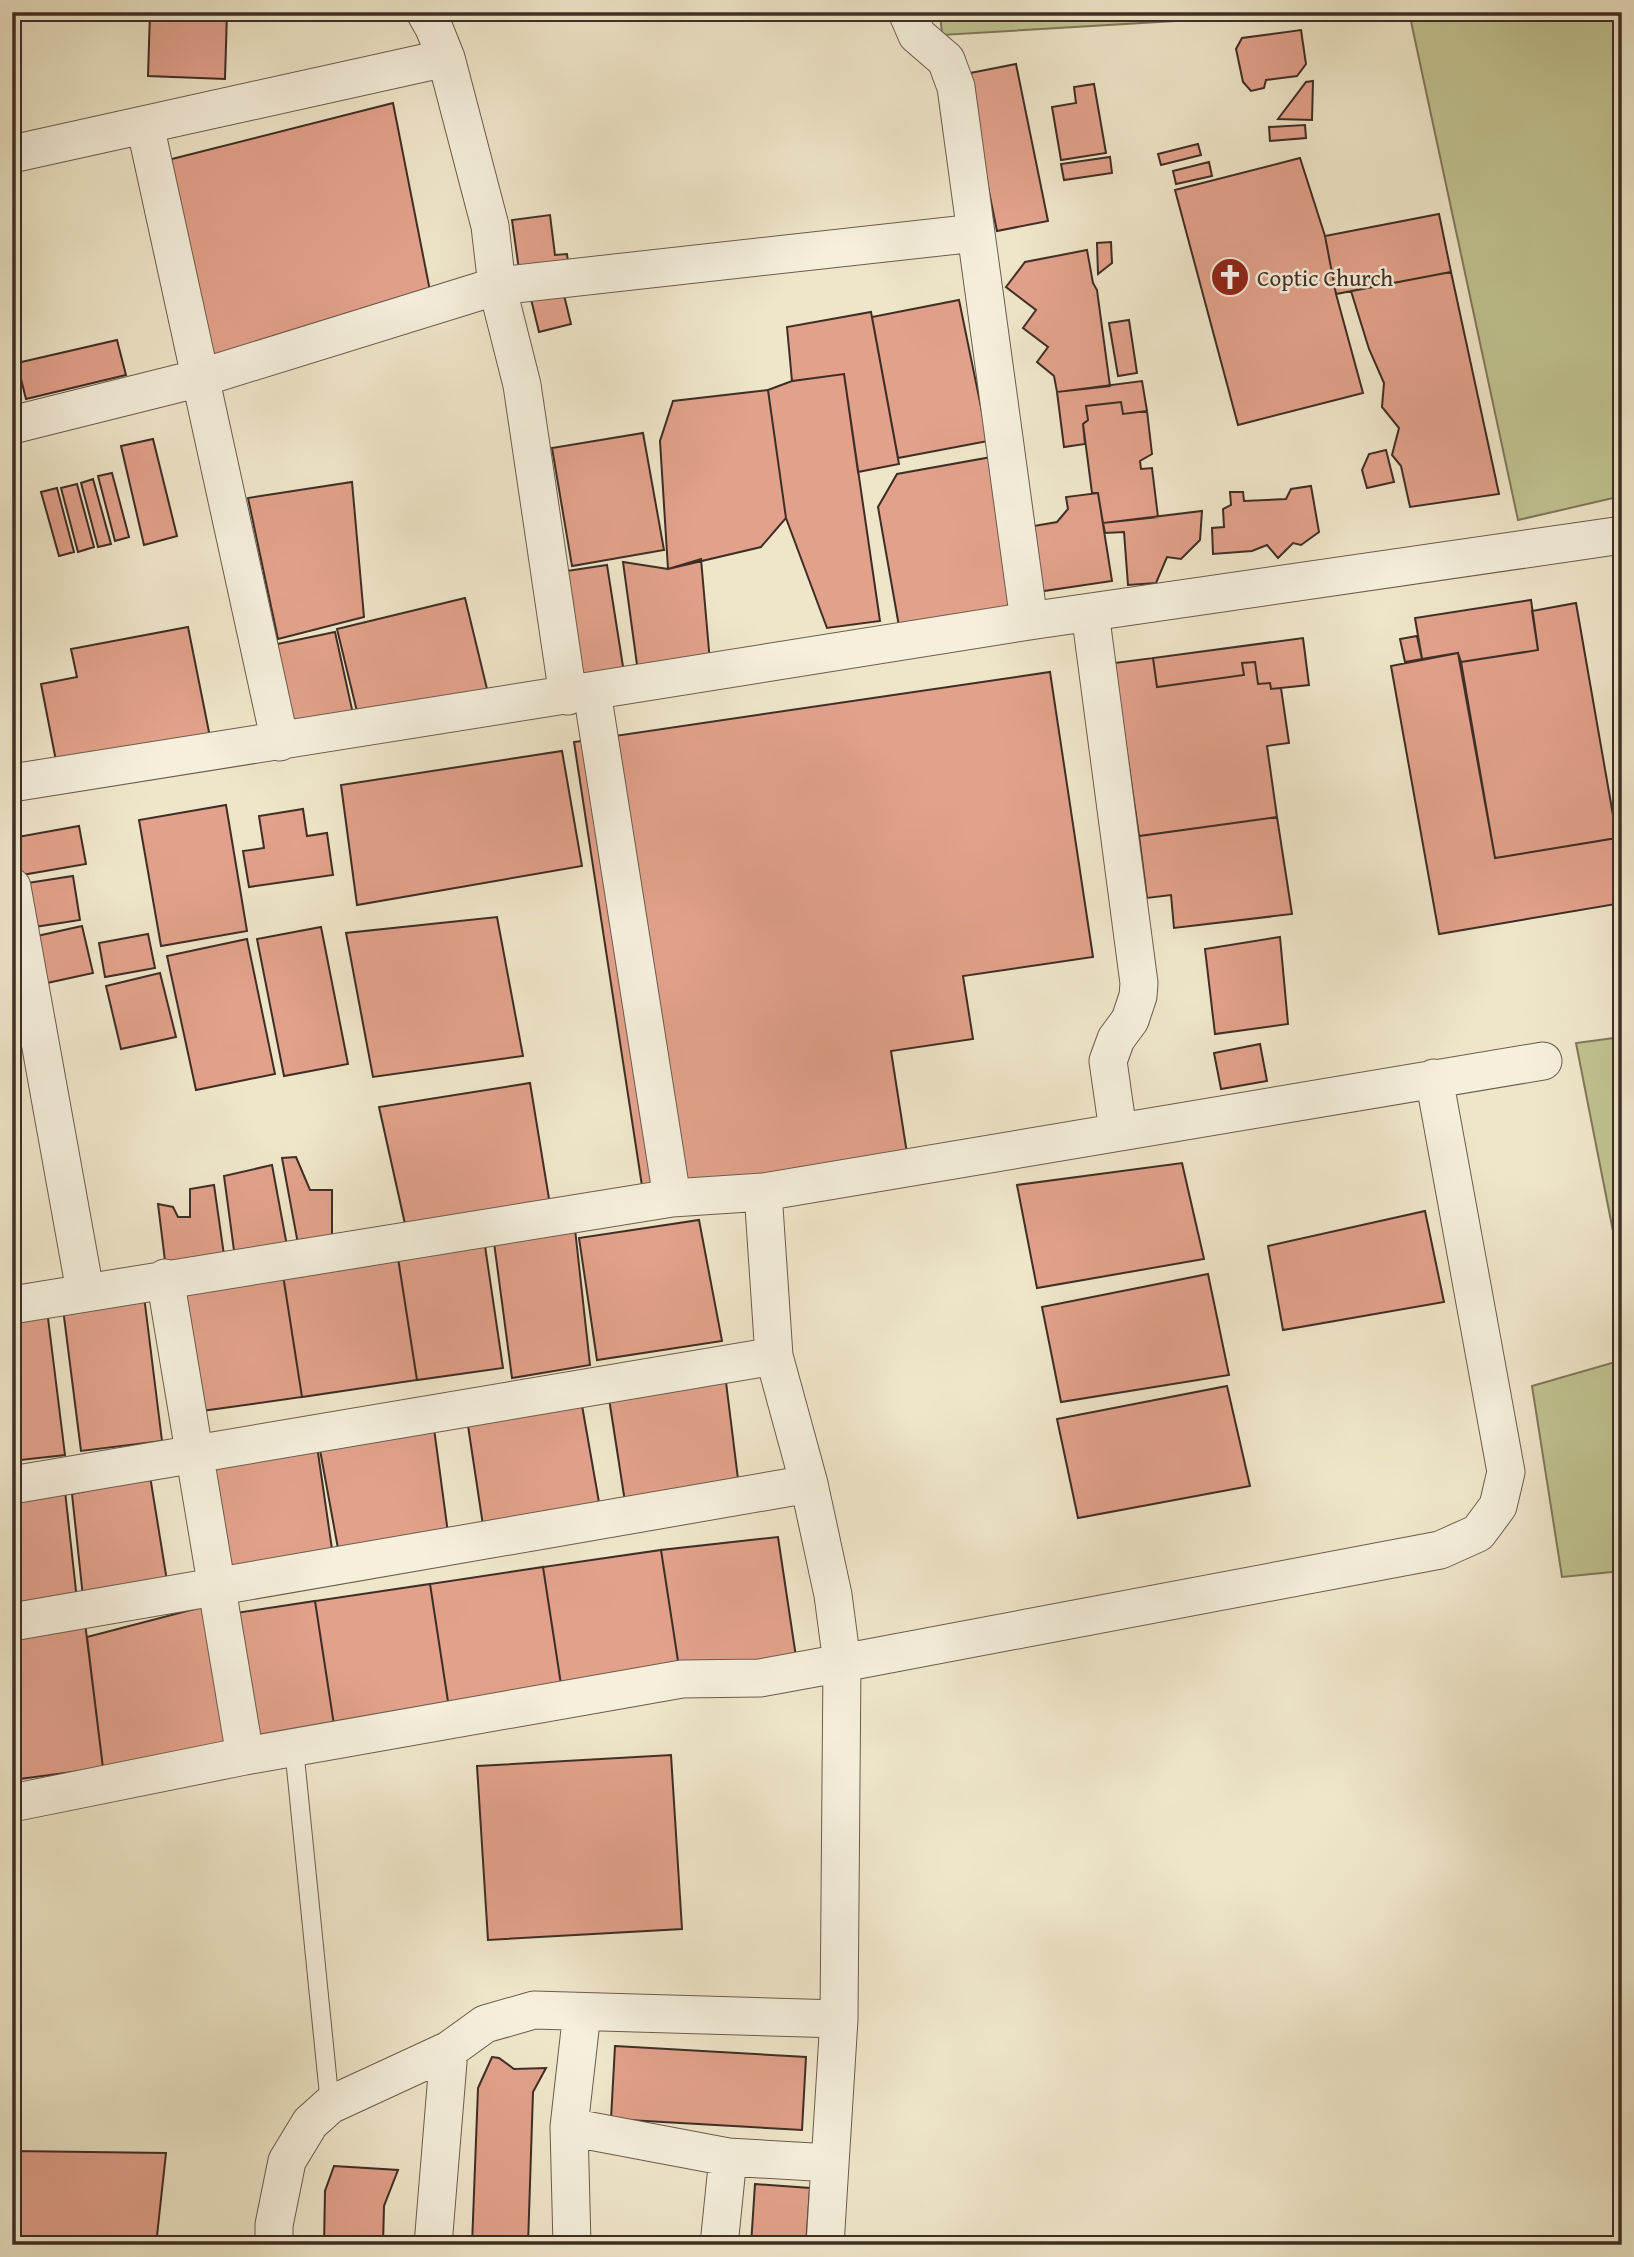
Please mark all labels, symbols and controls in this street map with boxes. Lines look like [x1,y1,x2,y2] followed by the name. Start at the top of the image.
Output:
[1209,256,1251,298] church icon: Coptic Church
[1257,261,1393,294] place label: Coptic Church

